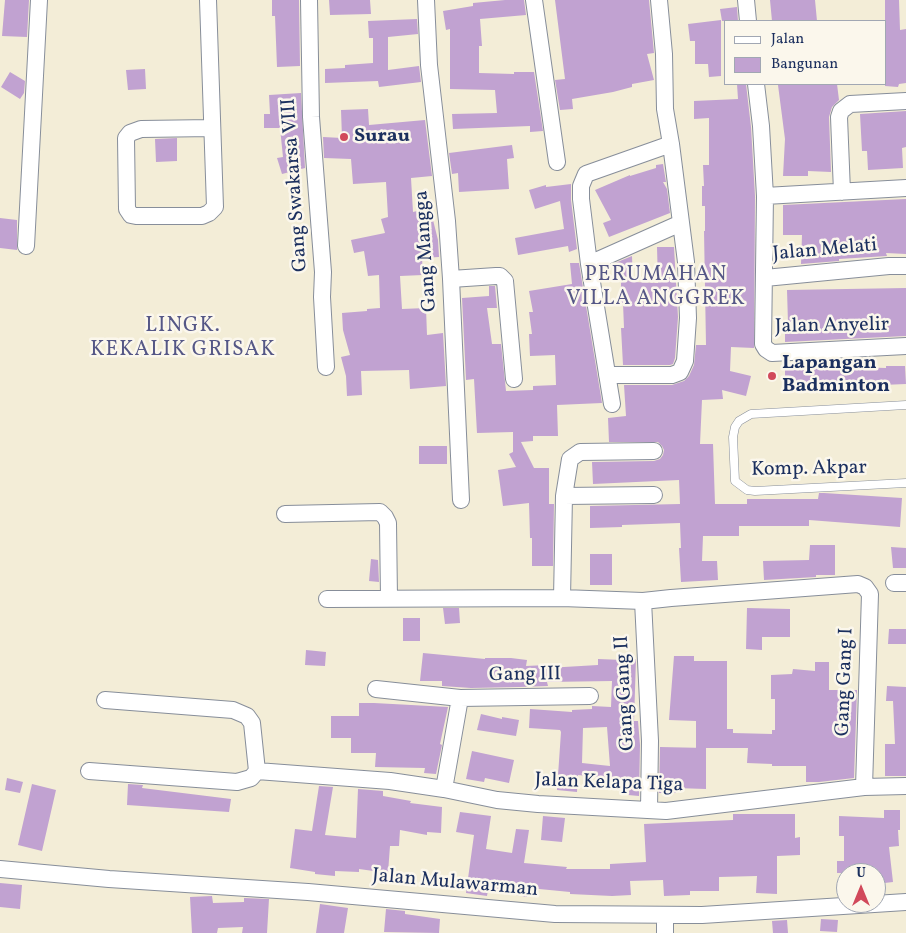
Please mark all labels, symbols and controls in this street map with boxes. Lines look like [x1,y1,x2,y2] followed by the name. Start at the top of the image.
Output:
[724,20,886,85] legend
[771,29,804,50] text: Jalan
[771,54,838,75] text: Bangunan
[278,97,314,273] street label: Gang Swakarsa VIII
[354,125,410,149] place label: Surau
[338,131,350,143] marker: Surau
[411,189,443,313] street label: Gang Mangga
[772,234,878,268] street label: Jalan Melati
[565,263,747,313] district label: PERUMAHAN VILLA ANGGREK
[89,314,277,364] district label: LINGK. KEKALIK GRISAK
[775,314,889,340] street label: Jalan Anyelir
[782,352,890,399] place label: Lapangan Badminton
[766,370,778,382] marker: Lapangan Badminton
[751,457,867,483] street label: Komp. Akpar
[832,627,860,737] street label: Gang Gang I
[611,635,641,751] street label: Gang Gang II
[489,663,561,689] street label: Gang III
[534,769,684,799] street label: Jalan Kelapa Tiga
[836,863,886,913] north arrow
[856,864,866,883] text: U
[371,865,539,903] street label: Jalan Mulawarman

